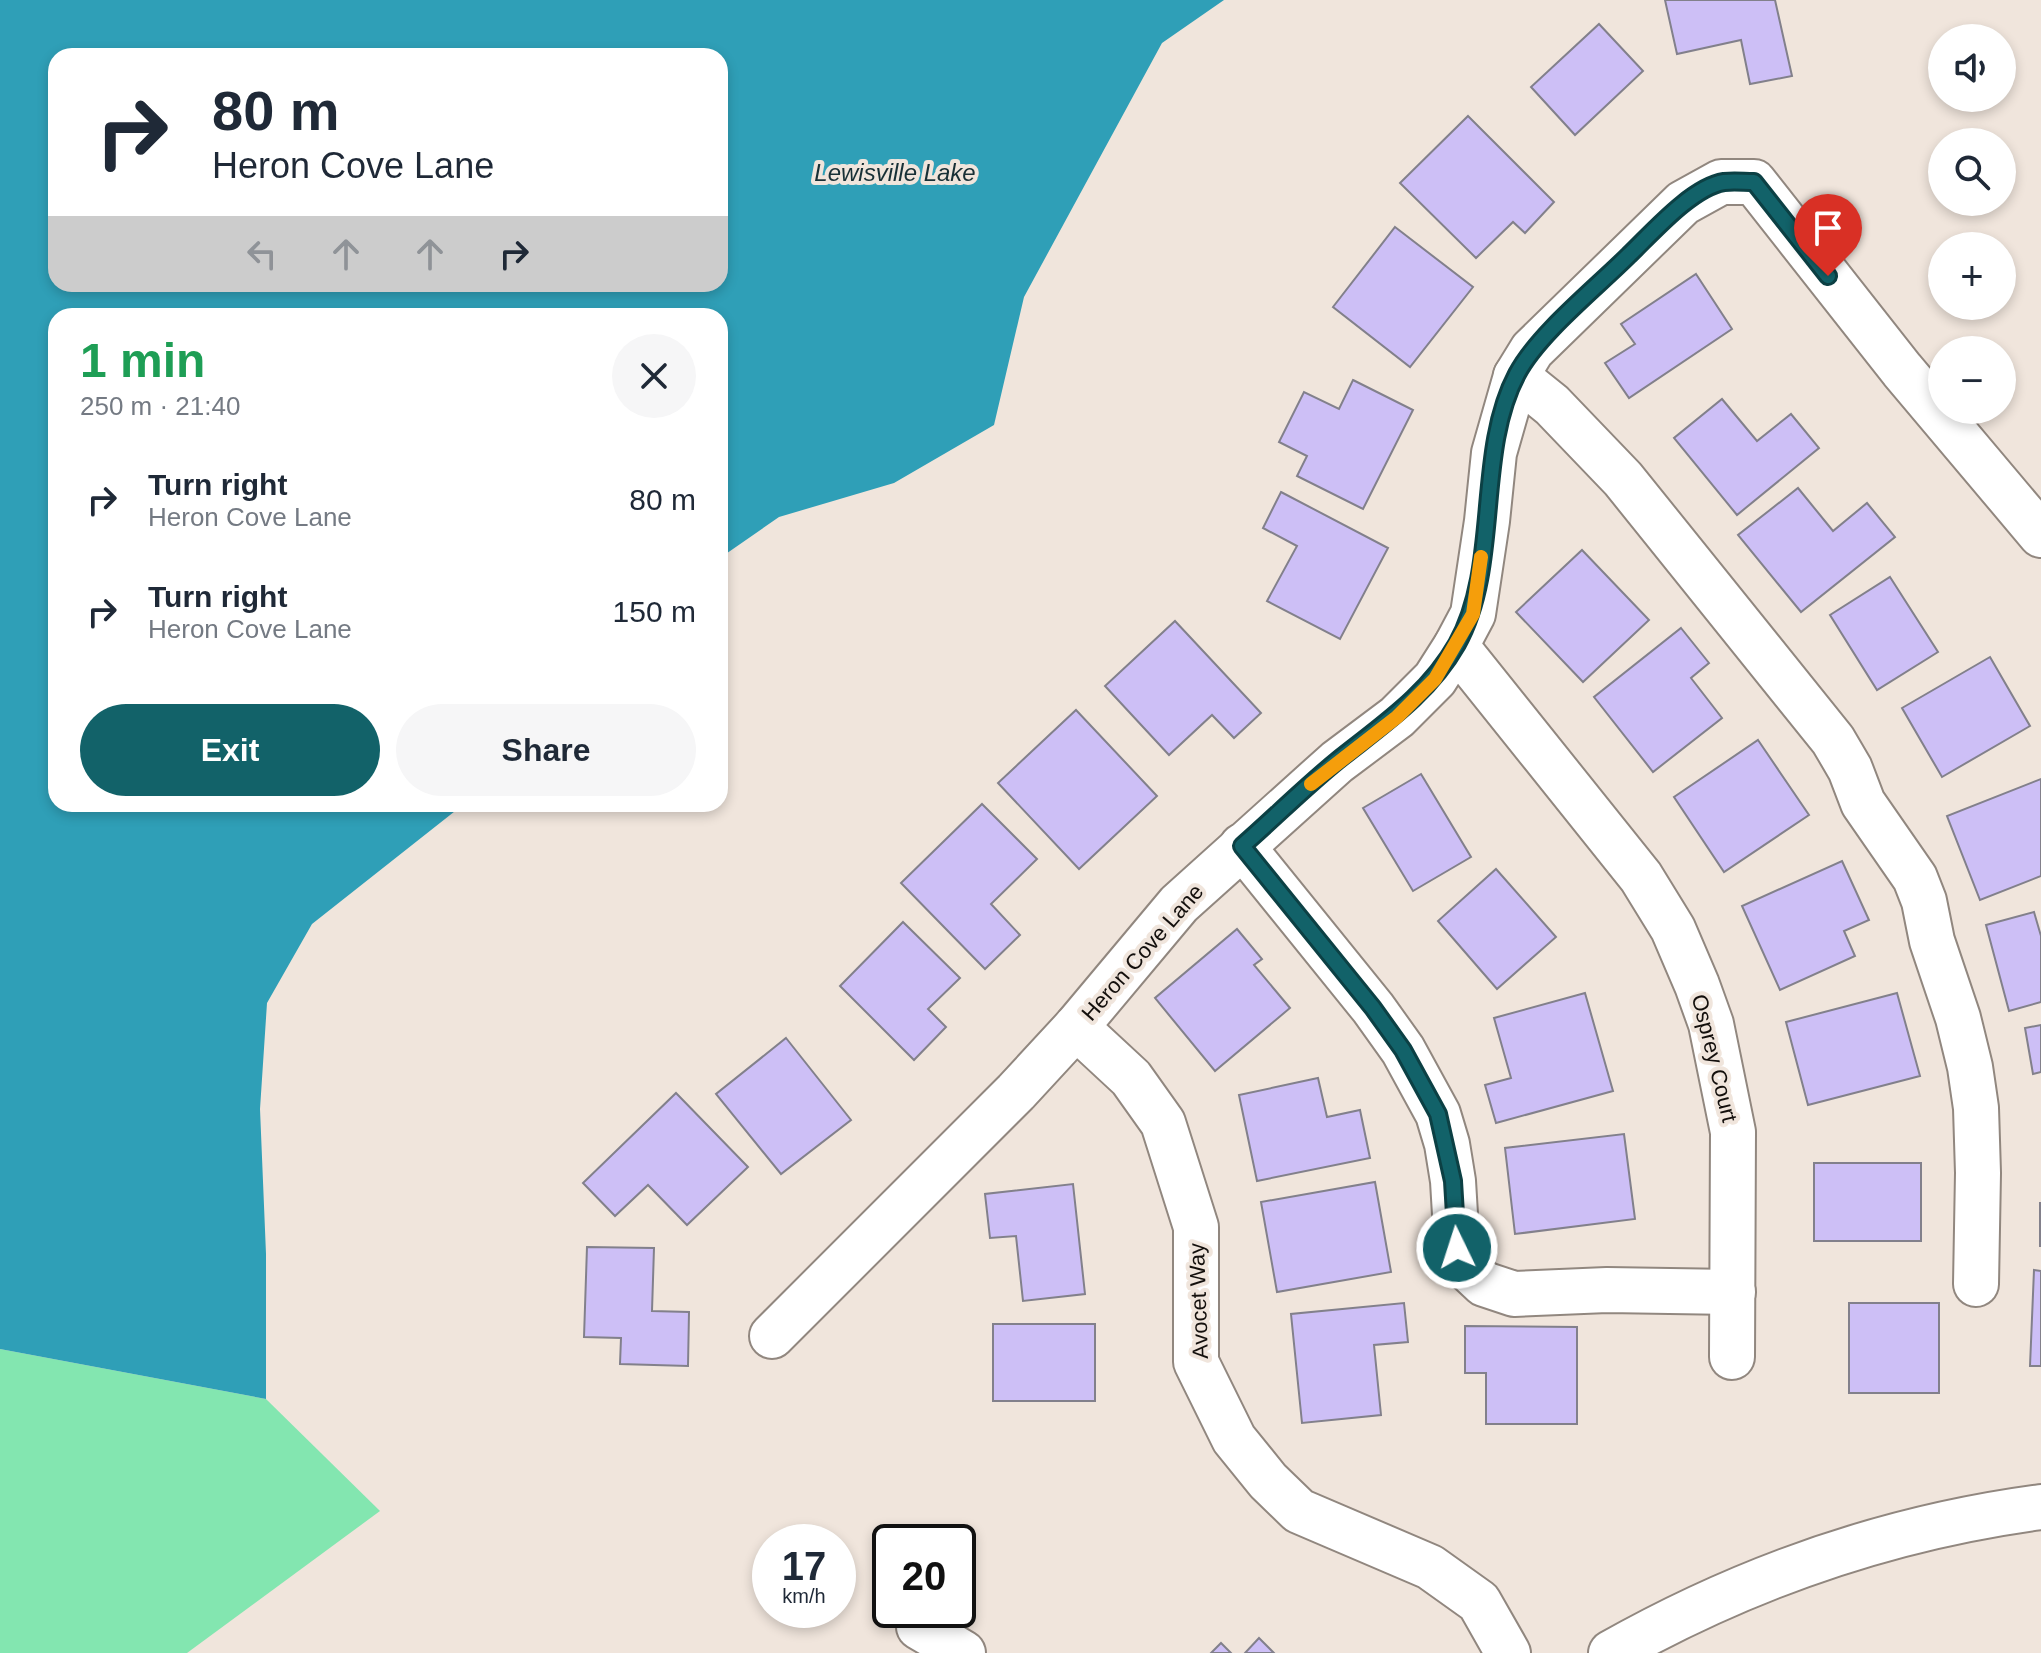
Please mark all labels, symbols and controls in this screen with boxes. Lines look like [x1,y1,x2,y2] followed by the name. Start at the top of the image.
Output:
[1928,24,2016,424] map controls
[1928,24,2016,112] button: sound
[212,79,340,142] text: 80 m
[80,80,184,184] icon: right
[1928,128,2016,216] button: search
[212,145,494,186] text: Heron Cove Lane
[814,159,976,186] water label: Lewisville Lake
[1794,194,1862,276] pin
[1806,206,1850,250] icon: arrive
[240,232,284,276] icon: left
[324,232,368,276] icon: ahead
[408,232,452,276] icon: ahead
[492,232,536,276] icon: right
[1928,232,2016,320] button: +
[80,334,205,387] text: 1 min
[612,334,696,418] button: close
[1928,336,2016,424] button: −
[80,391,240,421] text: 250 m · 21:40
[148,468,287,501] text: Turn right
[80,478,124,522] icon: right
[629,483,696,516] text: 80 m
[148,502,352,532] text: Heron Cove Lane
[148,580,287,613] text: Turn right
[80,590,124,634] icon: right
[613,595,696,628] text: 150 m
[148,614,352,644] text: Heron Cove Lane
[80,704,380,796] button: Exit
[396,704,696,796] button: Share
[1076,879,1208,1026] street label: Heron Cove Lane
[1687,992,1742,1125] street label: Osprey Court
[1415,1206,1499,1290] position arrow
[1184,1243,1213,1359] street label: Avocet Way
[872,1524,976,1628] speed limit sign: 20
[782,1544,826,1588] text: 17
[782,1585,826,1607] text: km/h

